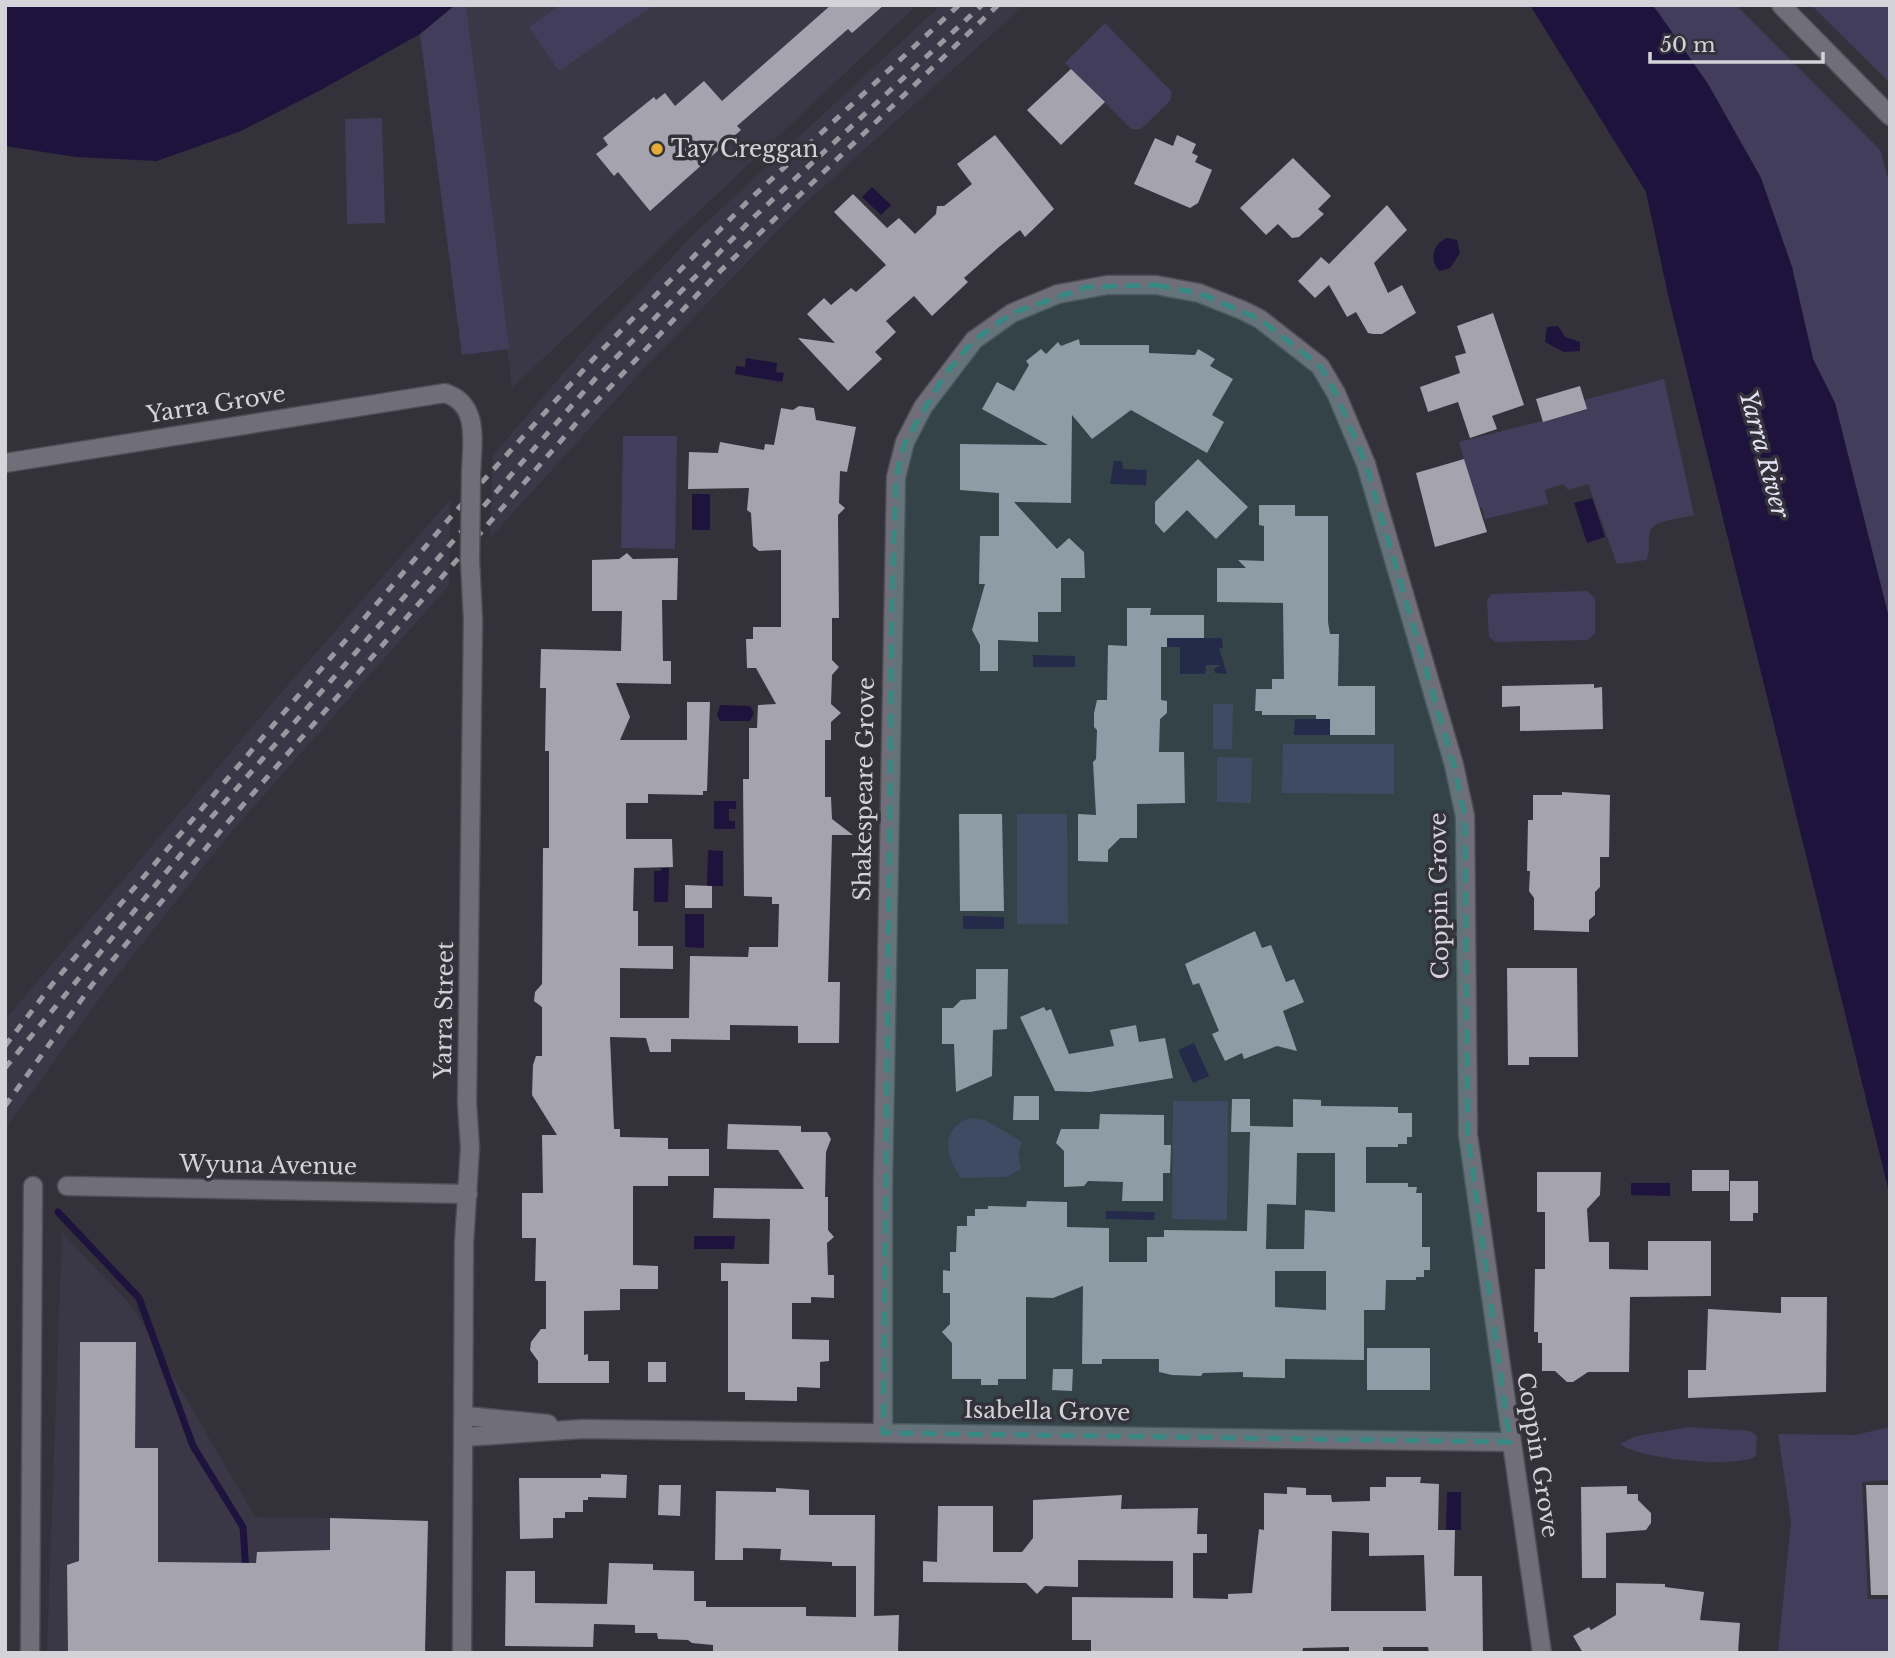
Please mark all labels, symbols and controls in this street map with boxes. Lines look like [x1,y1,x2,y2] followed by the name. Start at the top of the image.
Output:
[1650,21,1823,65] scale bar
[1660,32,1716,58] text: 50 m
[671,135,819,163] place label: Tay Creggan
[649,141,665,157] marker: Tay Creggan
[143,379,288,429] street label: Yarra Grove
[1733,387,1796,522] water label: Yarra River
[848,677,880,901] street label: Shakespeare Grove
[1424,812,1454,980] street label: Coppin Grove
[429,941,459,1080] street label: Yarra Street
[178,1149,357,1181] street label: Wyuna Avenue
[1511,1370,1565,1540] street label: Coppin Grove
[963,1396,1131,1426] street label: Isabella Grove

